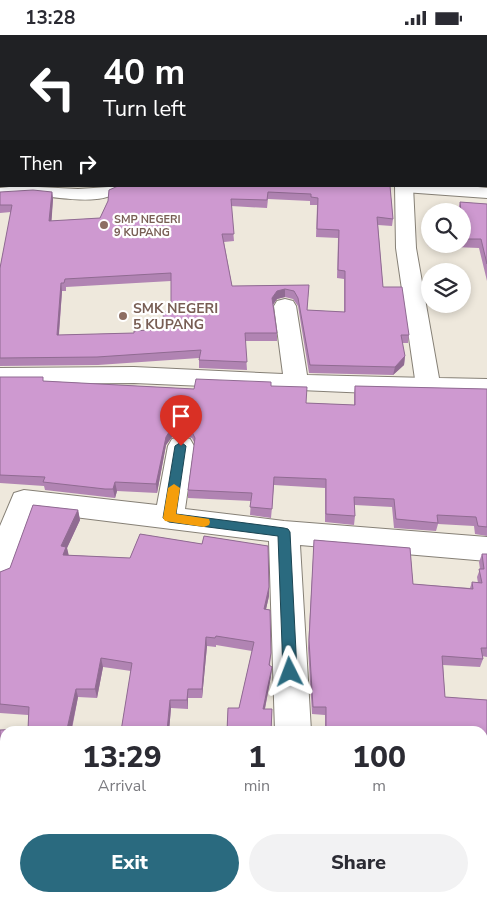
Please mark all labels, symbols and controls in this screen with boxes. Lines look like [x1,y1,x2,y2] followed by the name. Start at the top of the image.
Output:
[25,5,75,31] text: 13:28
[103,49,185,96] text: 40 m
[20,55,85,120] icon: left
[103,94,186,124] text: Turn left
[73,150,101,178] icon: right
[20,151,63,177] text: Then
[421,203,471,313] map controls
[421,203,471,253] button: search
[114,212,181,240] place label: SMP NEGERI 9 KUPANG
[98,219,110,231] marker: SMP NEGERI 9 KUPANG
[421,263,471,313] button: layers
[133,299,218,334] place label: SMK NEGERI 5 KUPANG
[117,310,129,322] marker: SMK NEGERI 5 KUPANG
[160,395,202,446] pin
[167,402,195,430] icon: arrive
[263,645,315,697] position arrow
[82,737,162,778] text: 13:29
[248,737,266,778] text: 1
[352,737,406,778] text: 100
[98,775,146,797] text: Arrival
[244,775,270,797] text: min
[372,775,386,797] text: m
[20,834,239,892] button: Exit
[249,834,468,892] button: Share

